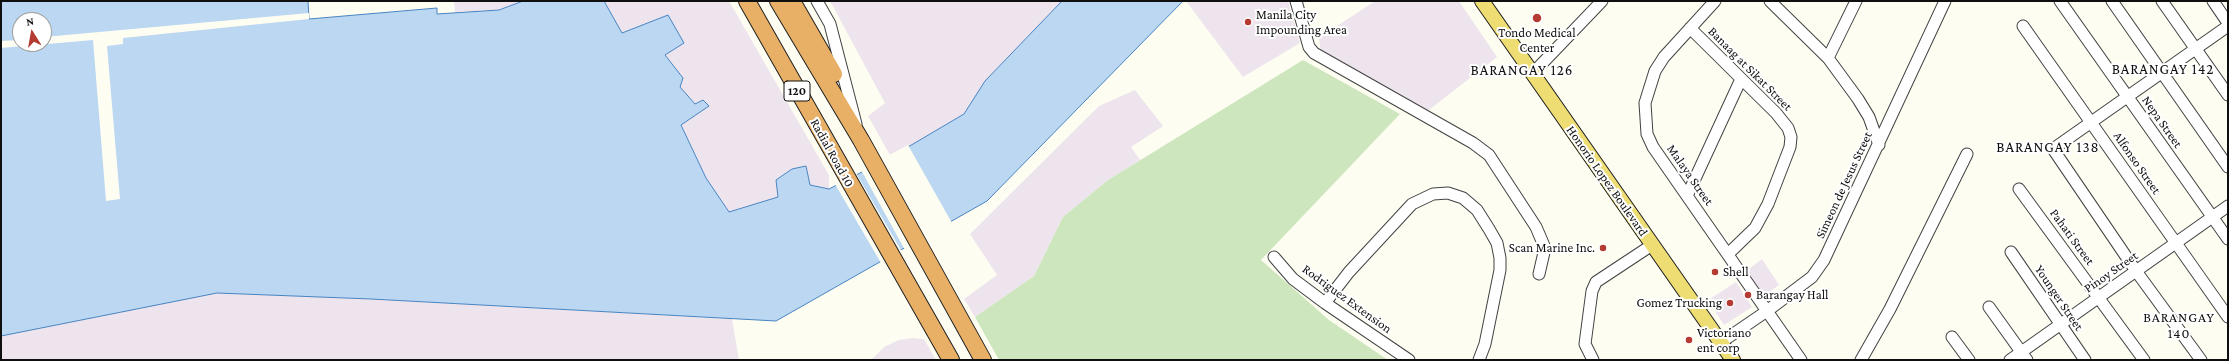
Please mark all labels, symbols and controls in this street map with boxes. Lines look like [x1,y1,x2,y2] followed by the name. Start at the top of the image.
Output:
[1256,7,1347,38] place label: Manila City Impounding Area
[12,12,52,52] north arrow
[1531,12,1543,24] marker: Tondo Medical Center
[25,15,35,28] text: N
[1243,17,1253,27] marker: Manila City Impounding Area
[1705,24,1795,114] street label: Banaag at Sikat Street
[1498,25,1576,56] place label: Tondo Medical Center
[2112,60,2214,78] district label: BARANGAY 142
[1471,61,1573,79] district label: BARANGAY 126
[784,81,810,101] road number: 120
[2138,93,2186,151] street label: Nepa Street
[807,116,857,190] street label: Radial Road 10
[1563,123,1651,239] street label: Honorio Lopez Boulevard
[1812,129,1876,241] street label: Simeon de Jesus Street
[2110,129,2164,197] street label: Alfonso Street
[1996,138,2100,156] district label: BARANGAY 138
[1663,141,1717,209] street label: Malaya Street
[2046,206,2098,268] street label: Pahati Street
[1509,240,1595,256] place label: Scan Marine Inc.
[1598,243,1608,253] marker: Scan Marine Inc.
[2081,248,2141,296] street label: Pinoy Street
[1299,261,1395,337] street label: Rodriguez Extension
[2031,262,2087,334] street label: Younger Street
[1723,264,1749,280] place label: Shell
[1710,267,1720,277] marker: Shell
[1756,287,1828,303] place label: Barangay Hall
[1743,290,1753,300] marker: Barangay Hall
[1636,295,1722,311] place label: Gomez Trucking
[1725,298,1735,308] marker: Gomez Trucking
[2143,310,2215,342] district label: BARANGAY 140
[1697,325,1751,356] place label: Victoriano ent corp
[1684,335,1694,345] marker: Victoriano ent corp

